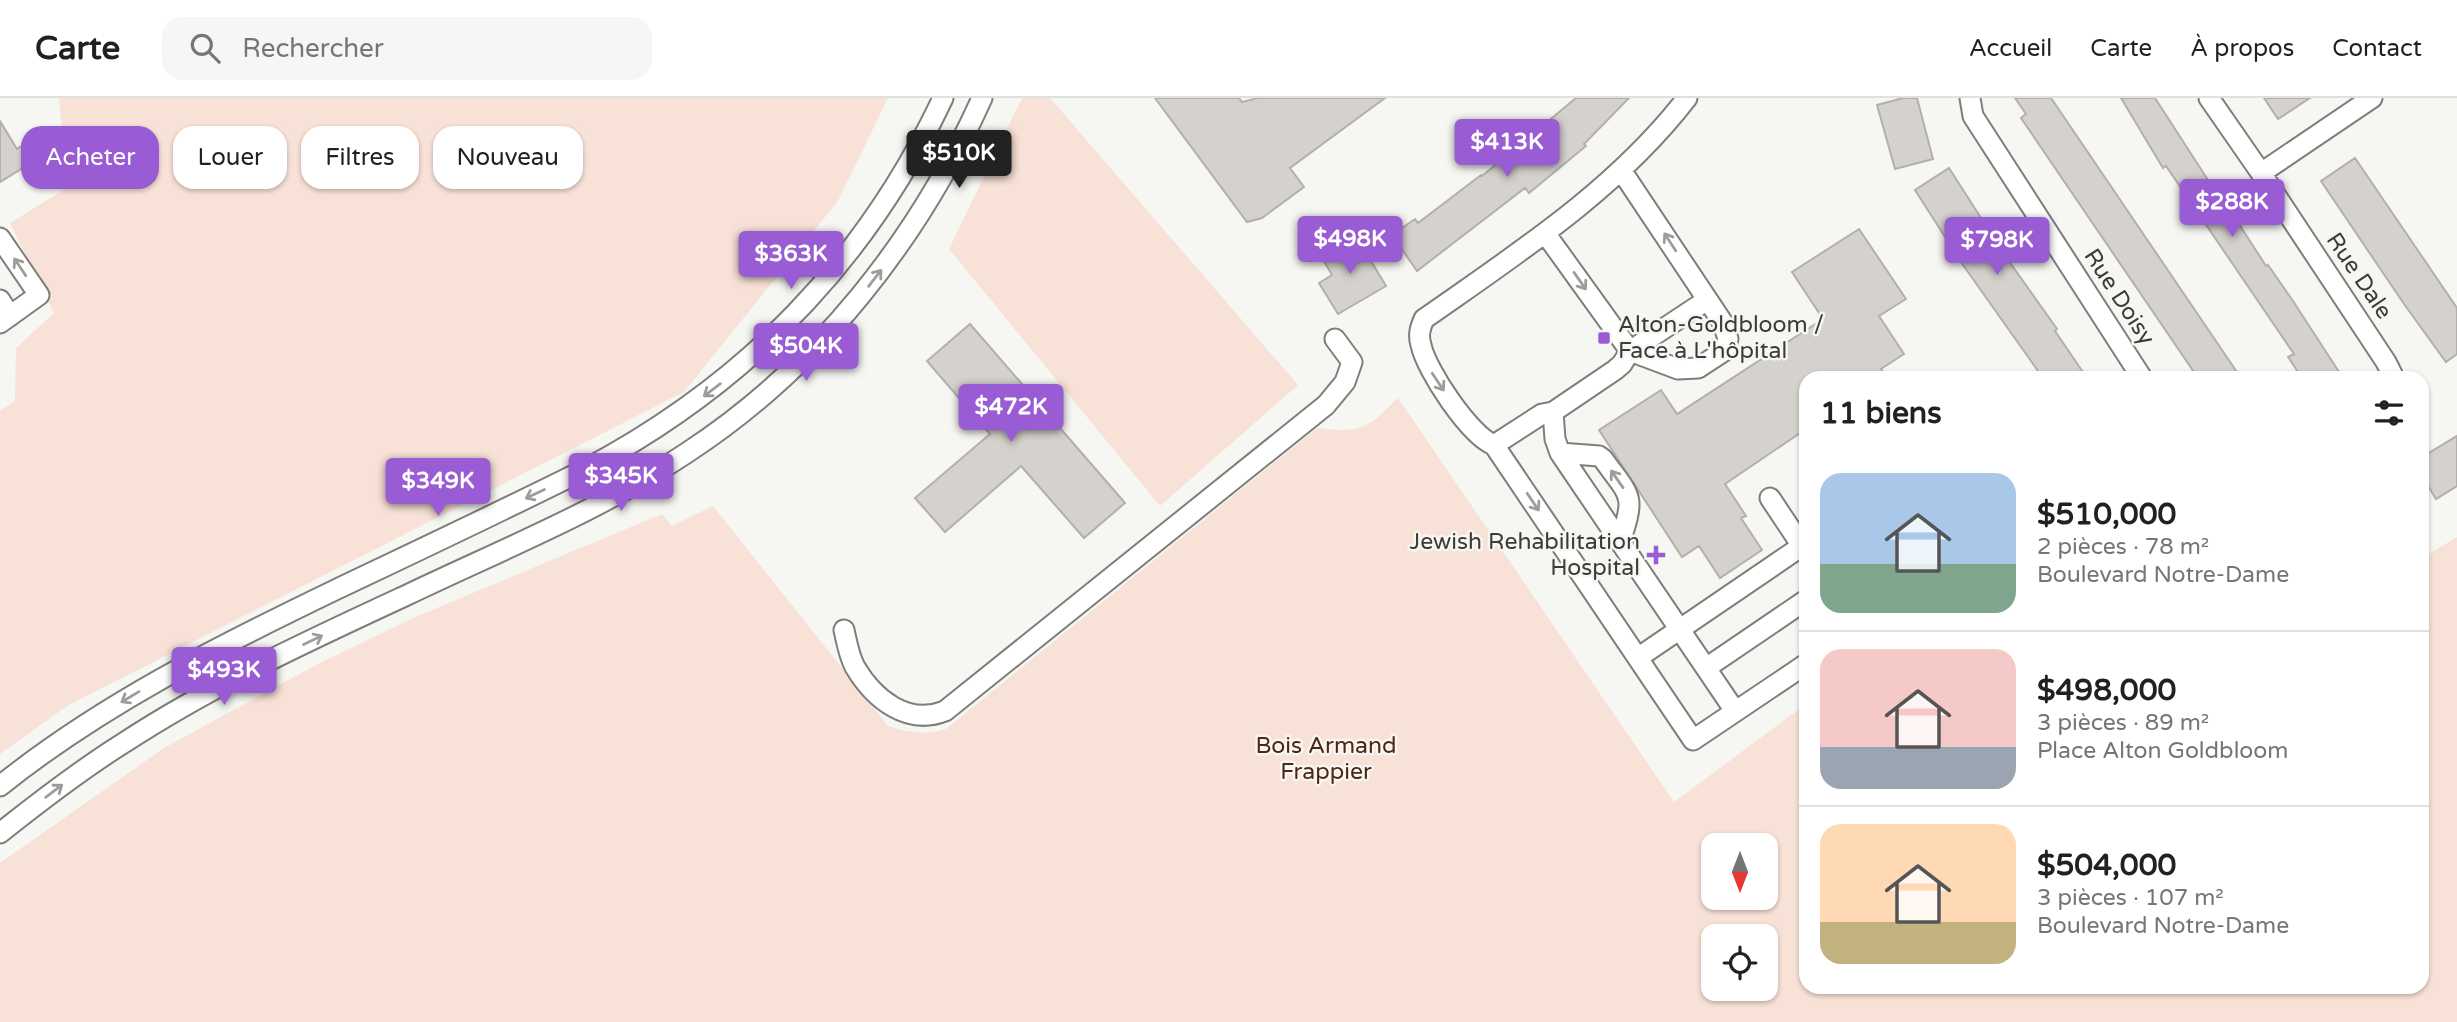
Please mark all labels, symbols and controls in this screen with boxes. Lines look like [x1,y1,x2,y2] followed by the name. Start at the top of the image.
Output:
[162,17,652,80] search box
[35,29,120,68] text: Carte
[186,29,224,67] icon: search
[242,33,384,64] text: Rechercher
[1969,34,2052,63] text: Accueil
[2090,34,2152,63] text: Carte
[2190,34,2294,63] text: À propos
[2332,34,2422,63] text: Contact
[1458,120,1556,179] pin: $413K
[21,126,159,189] chip: Acheter
[173,126,287,189] chip: Louer
[301,126,419,189] chip: Filtres
[433,126,583,189] chip: Nouveau
[1471,128,1543,156] text: $413K
[910,130,1008,190] pin: $510K
[923,139,995,167] text: $510K
[2183,180,2281,239] pin: $288K
[2196,188,2268,216] text: $288K
[1301,216,1399,276] pin: $498K
[1948,218,2046,277] pin: $798K
[1314,225,1386,253] text: $498K
[1961,226,2033,254] text: $798K
[2320,228,2398,324] street label: Rue Dale
[742,232,840,291] pin: $363K
[1662,233,1676,253] one-way arrow
[755,240,827,268] text: $363K
[2078,244,2160,350] street label: Rue Doisy
[13,258,27,277] one-way arrow
[867,270,882,288] one-way arrow
[1573,271,1587,290] one-way arrow
[1618,311,1824,365] place label: Alton-Goldbloom / Face à L'hôpital
[757,324,855,383] pin: $504K
[1596,330,1612,346] marker: Alton-Goldbloom / Face à L'hôpital
[770,332,842,360] text: $504K
[1431,372,1445,391] one-way arrow
[703,383,722,397] one-way arrow
[962,384,1060,444] pin: $472K
[975,393,1047,421] text: $472K
[2370,394,2408,432] icon: filters
[1820,395,1942,432] text: 11 biens
[572,454,670,513] pin: $345K
[389,458,487,518] pin: $349K
[585,462,657,490] text: $345K
[402,467,474,495] text: $349K
[1610,470,1625,489] one-way arrow
[525,488,546,501] one-way arrow
[1526,491,1540,511] one-way arrow
[2037,496,2176,533] text: $510,000
[1876,501,1960,585] icon: home
[1409,528,1640,582] place label: Jewish Rehabilitation Hospital
[2037,533,2209,561] text: 2 pièces · 78 m²
[1646,545,1666,565] marker: Jewish Rehabilitation Hospital
[2037,561,2289,589] text: Boulevard Notre-Dame
[302,633,323,646] one-way arrow
[175,648,273,707] pin: $493K
[188,656,260,684] text: $493K
[2037,672,2176,709] text: $498,000
[1876,677,1960,761] icon: home
[121,691,141,705] one-way arrow
[2037,709,2209,737] text: 3 pièces · 89 m²
[1256,732,1396,786] park label: Bois Armand Frappier
[2037,737,2288,765] text: Place Alton Goldbloom
[44,784,63,799] one-way arrow
[1701,833,1778,910] north arrow
[1701,833,1778,1001] map controls
[2037,847,2176,884] text: $504,000
[1876,852,1960,936] icon: home
[2037,884,2224,912] text: 3 pièces · 107 m²
[2037,912,2289,940] text: Boulevard Notre-Dame
[1701,924,1778,1001] button: locate

